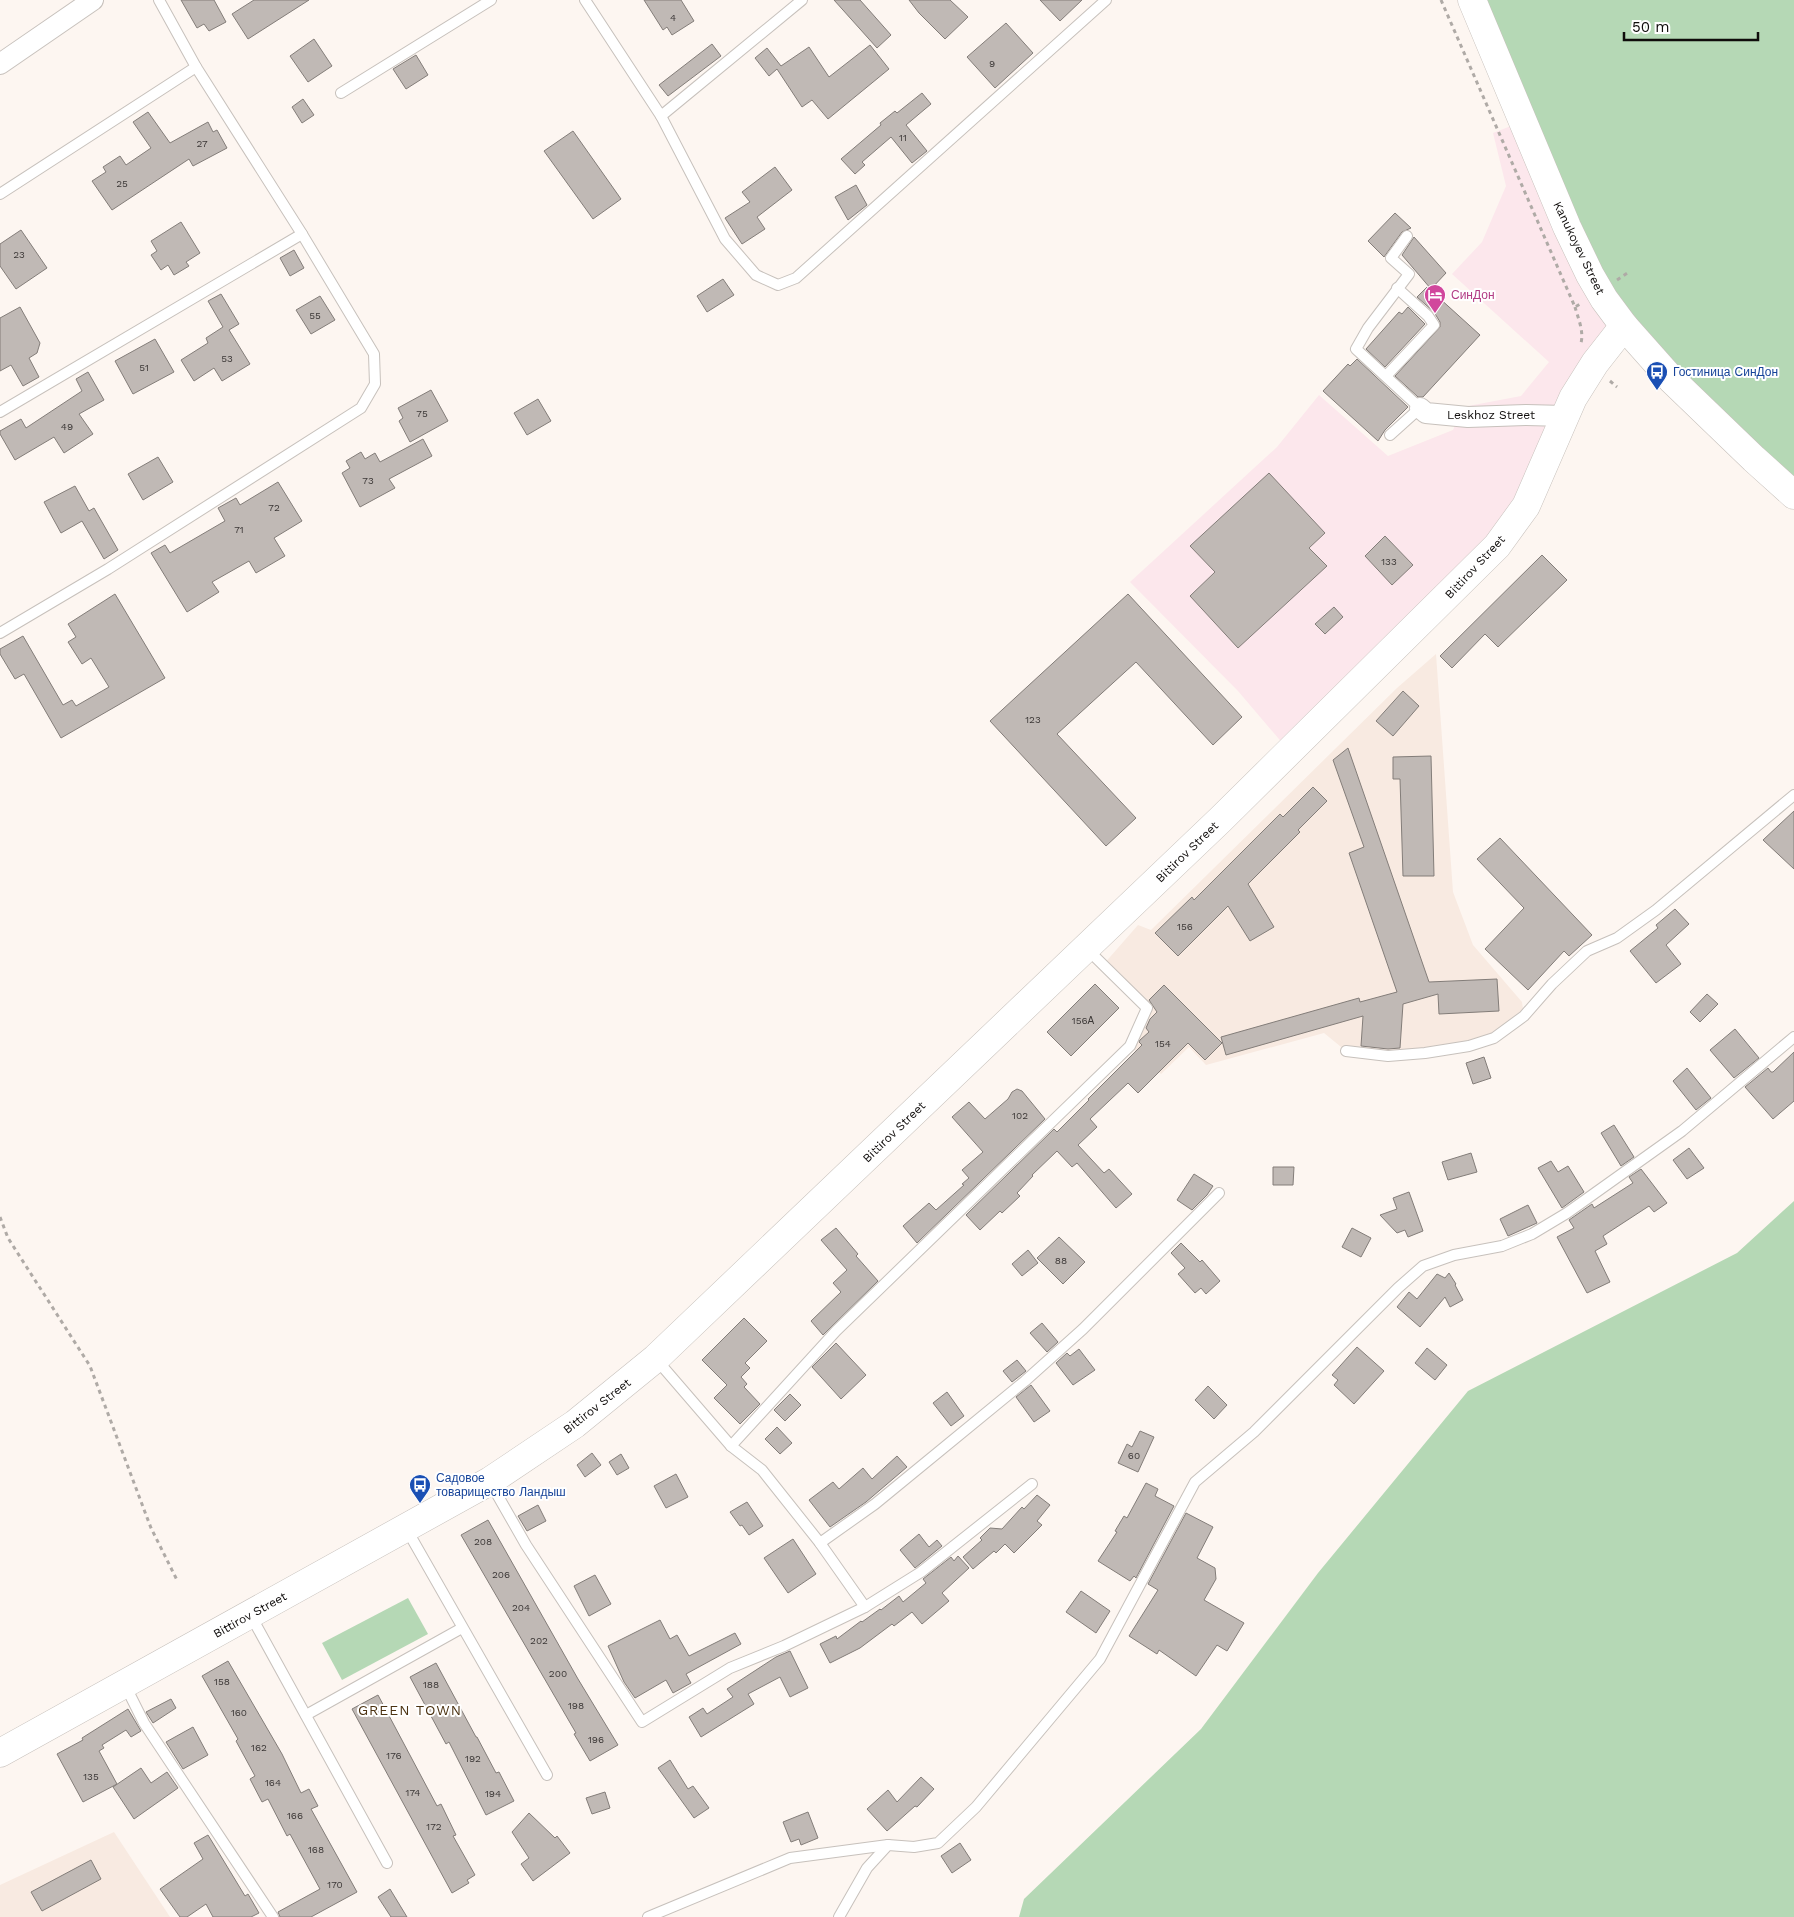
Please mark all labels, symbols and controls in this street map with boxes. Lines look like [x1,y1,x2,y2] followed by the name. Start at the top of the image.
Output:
[1624,10,1758,42] scale bar
[670,12,676,23] house number: 4
[1632,18,1669,36] text: 50 m
[989,58,995,69] house number: 9
[899,132,907,143] house number: 11
[196,138,208,149] house number: 27
[116,178,128,189] house number: 25
[1550,199,1608,297] street label: Kanukoyev Street
[13,249,25,260] house number: 23
[1423,283,1447,314] hotel icon: СинДон
[1451,288,1495,302] place label: СинДон
[309,310,321,321] house number: 55
[221,353,233,364] house number: 53
[1645,360,1669,391] bus stop icon: Гостиница СинДон
[139,362,149,373] house number: 51
[1673,365,1778,379] place label: Гостиница СинДон
[416,408,428,419] house number: 75
[1447,408,1535,422] street label: Leskhoz Street
[61,421,73,432] house number: 49
[362,475,374,486] house number: 73
[268,502,280,513] house number: 72
[234,524,244,535] house number: 71
[1442,532,1508,602] street label: Bittirov Street
[1381,556,1397,567] house number: 133
[1025,714,1041,725] house number: 123
[1153,819,1221,885] street label: Bittirov Street
[1177,921,1193,932] house number: 156
[1072,1015,1095,1026] house number: 156А
[1155,1038,1171,1049] house number: 154
[860,1099,928,1165] street label: Bittirov Street
[1012,1110,1028,1121] house number: 102
[1055,1255,1067,1266] house number: 88
[561,1375,633,1437] street label: Bittirov Street
[1128,1450,1140,1461] house number: 60
[436,1471,566,1499] place label: Садовое товарищество Ландыш
[408,1473,432,1504] bus stop icon: Садовое товарищество Ландыш
[474,1536,492,1547] house number: 208
[492,1569,510,1580] house number: 206
[211,1589,289,1641] street label: Bittirov Street
[512,1602,530,1613] house number: 204
[530,1635,548,1646] house number: 202
[549,1668,567,1679] house number: 200
[214,1676,230,1687] house number: 158
[423,1679,439,1690] house number: 188
[568,1700,584,1711] house number: 198
[358,1702,462,1718] district label: GREEN TOWN
[231,1707,247,1718] house number: 160
[588,1734,604,1745] house number: 196
[251,1742,267,1753] house number: 162
[386,1750,402,1761] house number: 176
[465,1753,481,1764] house number: 192
[83,1771,99,1782] house number: 135
[265,1777,281,1788] house number: 164
[406,1787,420,1798] house number: 174
[485,1788,501,1799] house number: 194
[287,1810,303,1821] house number: 166
[426,1821,442,1832] house number: 172
[308,1844,324,1855] house number: 168
[327,1879,343,1890] house number: 170

